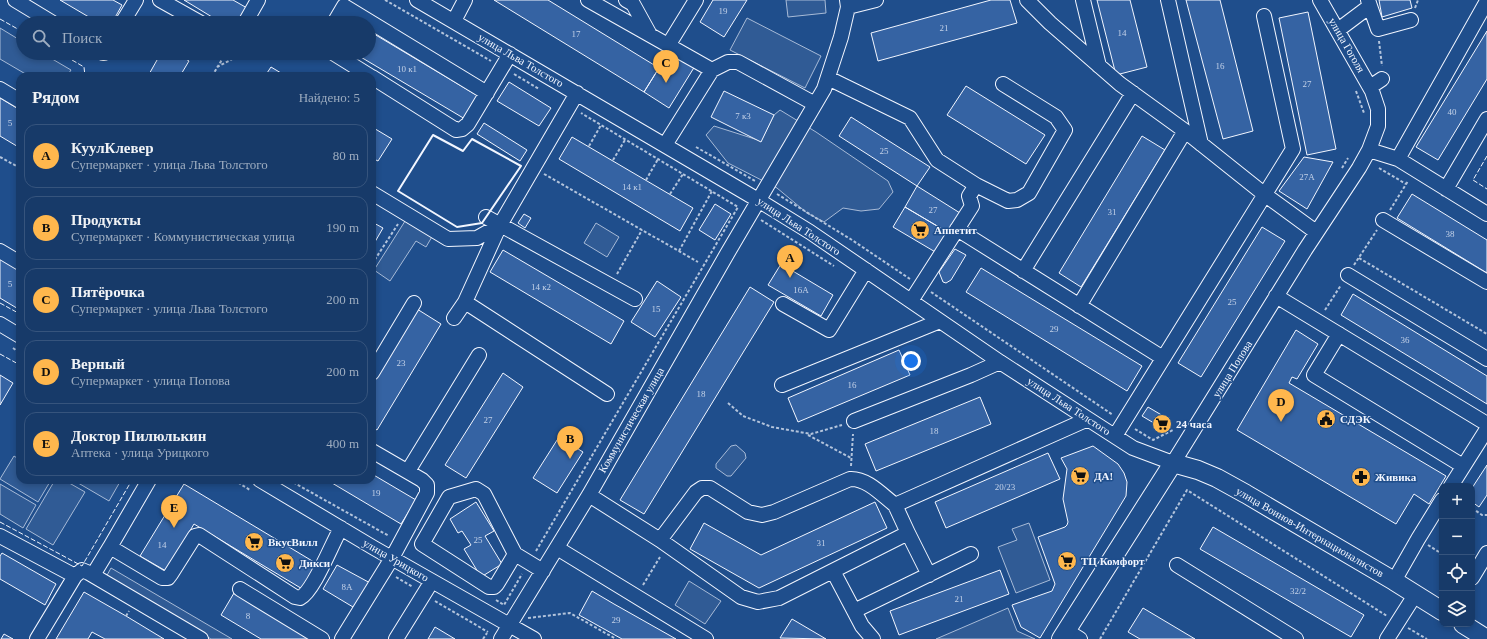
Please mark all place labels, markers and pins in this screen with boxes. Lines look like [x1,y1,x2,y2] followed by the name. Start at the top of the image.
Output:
[653,50,679,83] pin: C
[909,219,931,241] supermarket icon: Аппетит
[934,224,977,236] place label: Аппетит
[777,245,803,278] pin: A
[1268,389,1294,422] pin: D
[1315,408,1337,430] public building icon: СДЭК
[1151,413,1173,435] supermarket icon: 24 часа
[1340,413,1371,425] place label: СДЭК
[1176,418,1212,430] place label: 24 часа
[557,426,583,459] pin: B
[1069,465,1091,487] supermarket icon: ДА!
[1350,466,1372,488] pharmacy icon: Живика
[1094,470,1113,482] place label: ДА!
[1375,471,1417,483] place label: Живика
[161,495,187,528] pin: E
[243,531,265,553] supermarket icon: ВкусВилл
[268,536,318,548] place label: ВкусВилл
[1056,550,1078,572] supermarket icon: ТЦ Комфорт
[274,552,296,574] supermarket icon: Дикси
[1081,555,1145,567] place label: ТЦ Комфорт
[299,557,331,569] place label: Дикси

